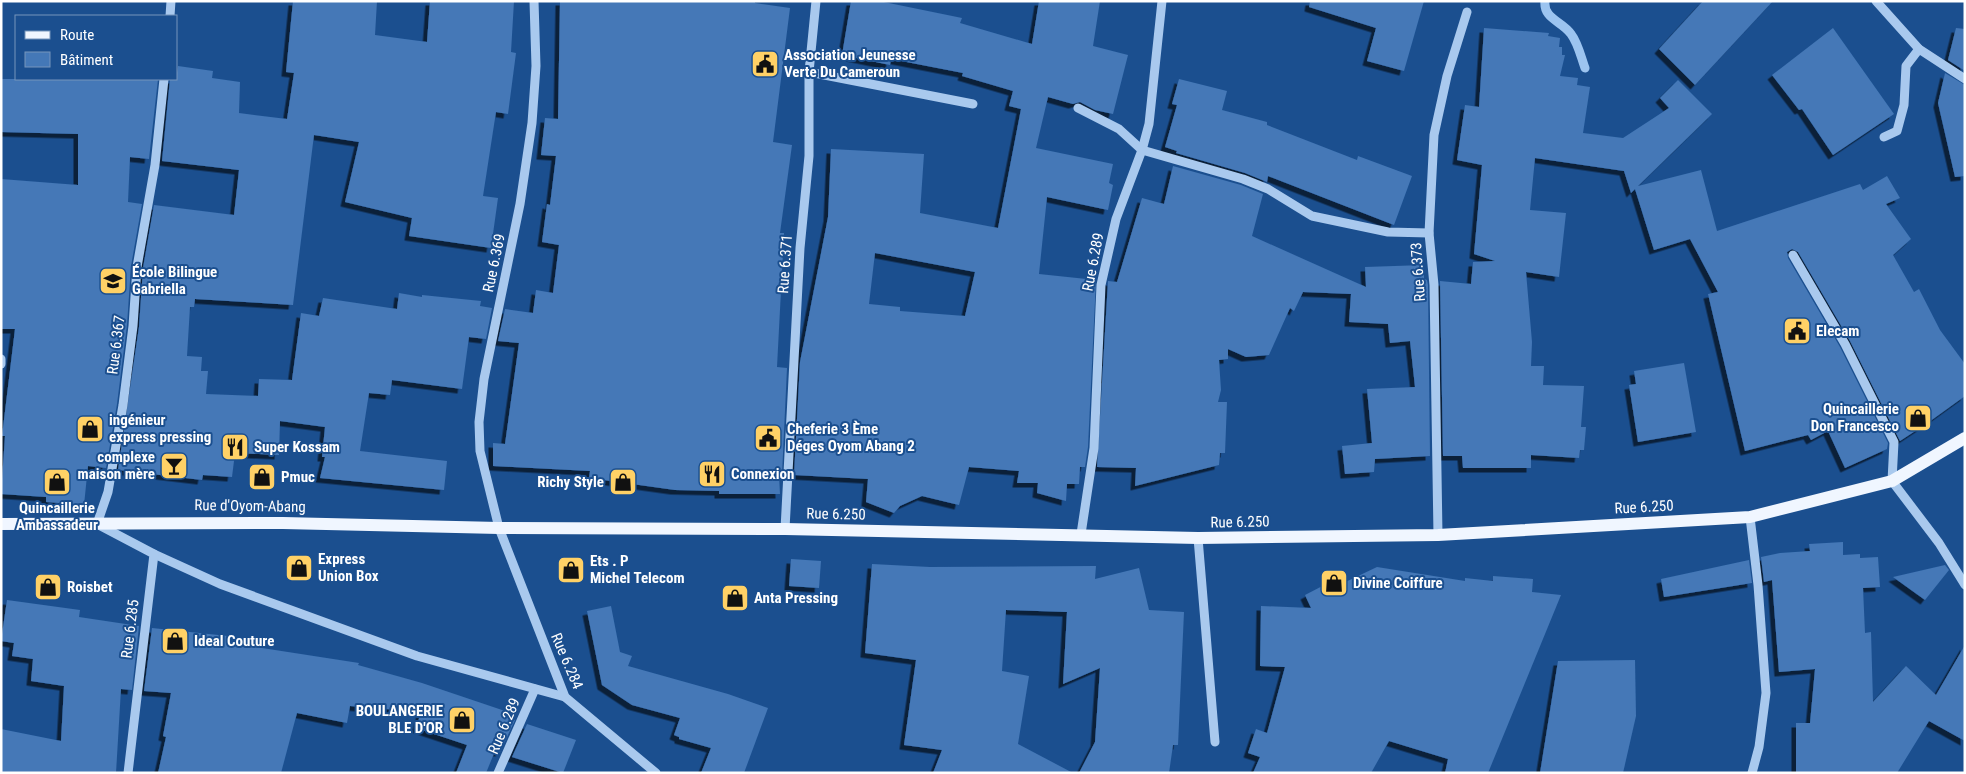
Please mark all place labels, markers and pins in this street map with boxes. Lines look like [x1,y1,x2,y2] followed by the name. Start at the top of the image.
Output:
[784,46,916,81] place label: Association Jeunesse Verte Du Cameroun
[750,49,780,79] public building icon: Association Jeunesse Verte Du Cameroun
[132,263,217,298] place label: École Bilingue Gabriella
[98,266,128,296] school or university icon: École Bilingue Gabriella
[1782,316,1812,346] public building icon: Elecam
[1816,322,1859,340] place label: Elecam
[1811,400,1899,435] place label: Quincaillerie Don Francesco
[1903,403,1933,433] shop icon: Quincaillerie Don Francesco
[109,411,211,446] place label: ingénieur express pressing
[75,414,105,444] shop icon: ingénieur express pressing
[787,420,915,455] place label: Cheferie 3 Ème Déges Oyom Abang 2
[753,423,783,453] public building icon: Cheferie 3 Ème Déges Oyom Abang 2
[220,432,250,462] restaurant icon: Super Kossam
[254,438,340,456] place label: Super Kossam
[78,448,155,483] place label: complexe maison mère
[159,451,189,481] bar icon: complexe maison mère
[697,459,727,489] restaurant icon: Connexion
[247,462,277,492] shop icon: Pmuc
[731,465,794,483] place label: Connexion
[42,467,72,497] shop icon: Quincaillerie Ambassadeur
[608,467,638,497] shop icon: Richy Style
[281,468,315,486] place label: Pmuc
[537,473,604,491] place label: Richy Style
[16,499,98,534] place label: Quincaillerie Ambassadeur
[318,550,379,585] place label: Express Union Box
[590,552,685,587] place label: Ets . P Michel Telecom
[284,553,314,583] shop icon: Express Union Box
[556,555,586,585] shop icon: Ets . P Michel Telecom
[1319,568,1349,598] shop icon: Divine Coiffure
[33,572,63,602] shop icon: Roisbet
[1353,574,1443,592] place label: Divine Coiffure
[67,578,113,596] place label: Roisbet
[720,583,750,613] shop icon: Anta Pressing
[754,589,838,607] place label: Anta Pressing
[160,626,190,656] shop icon: Ideal Couture
[194,632,274,650] place label: Ideal Couture
[356,702,443,737] place label: BOULANGERIE BLE D'OR
[447,705,477,735] shop icon: BOULANGERIE BLE D'OR

